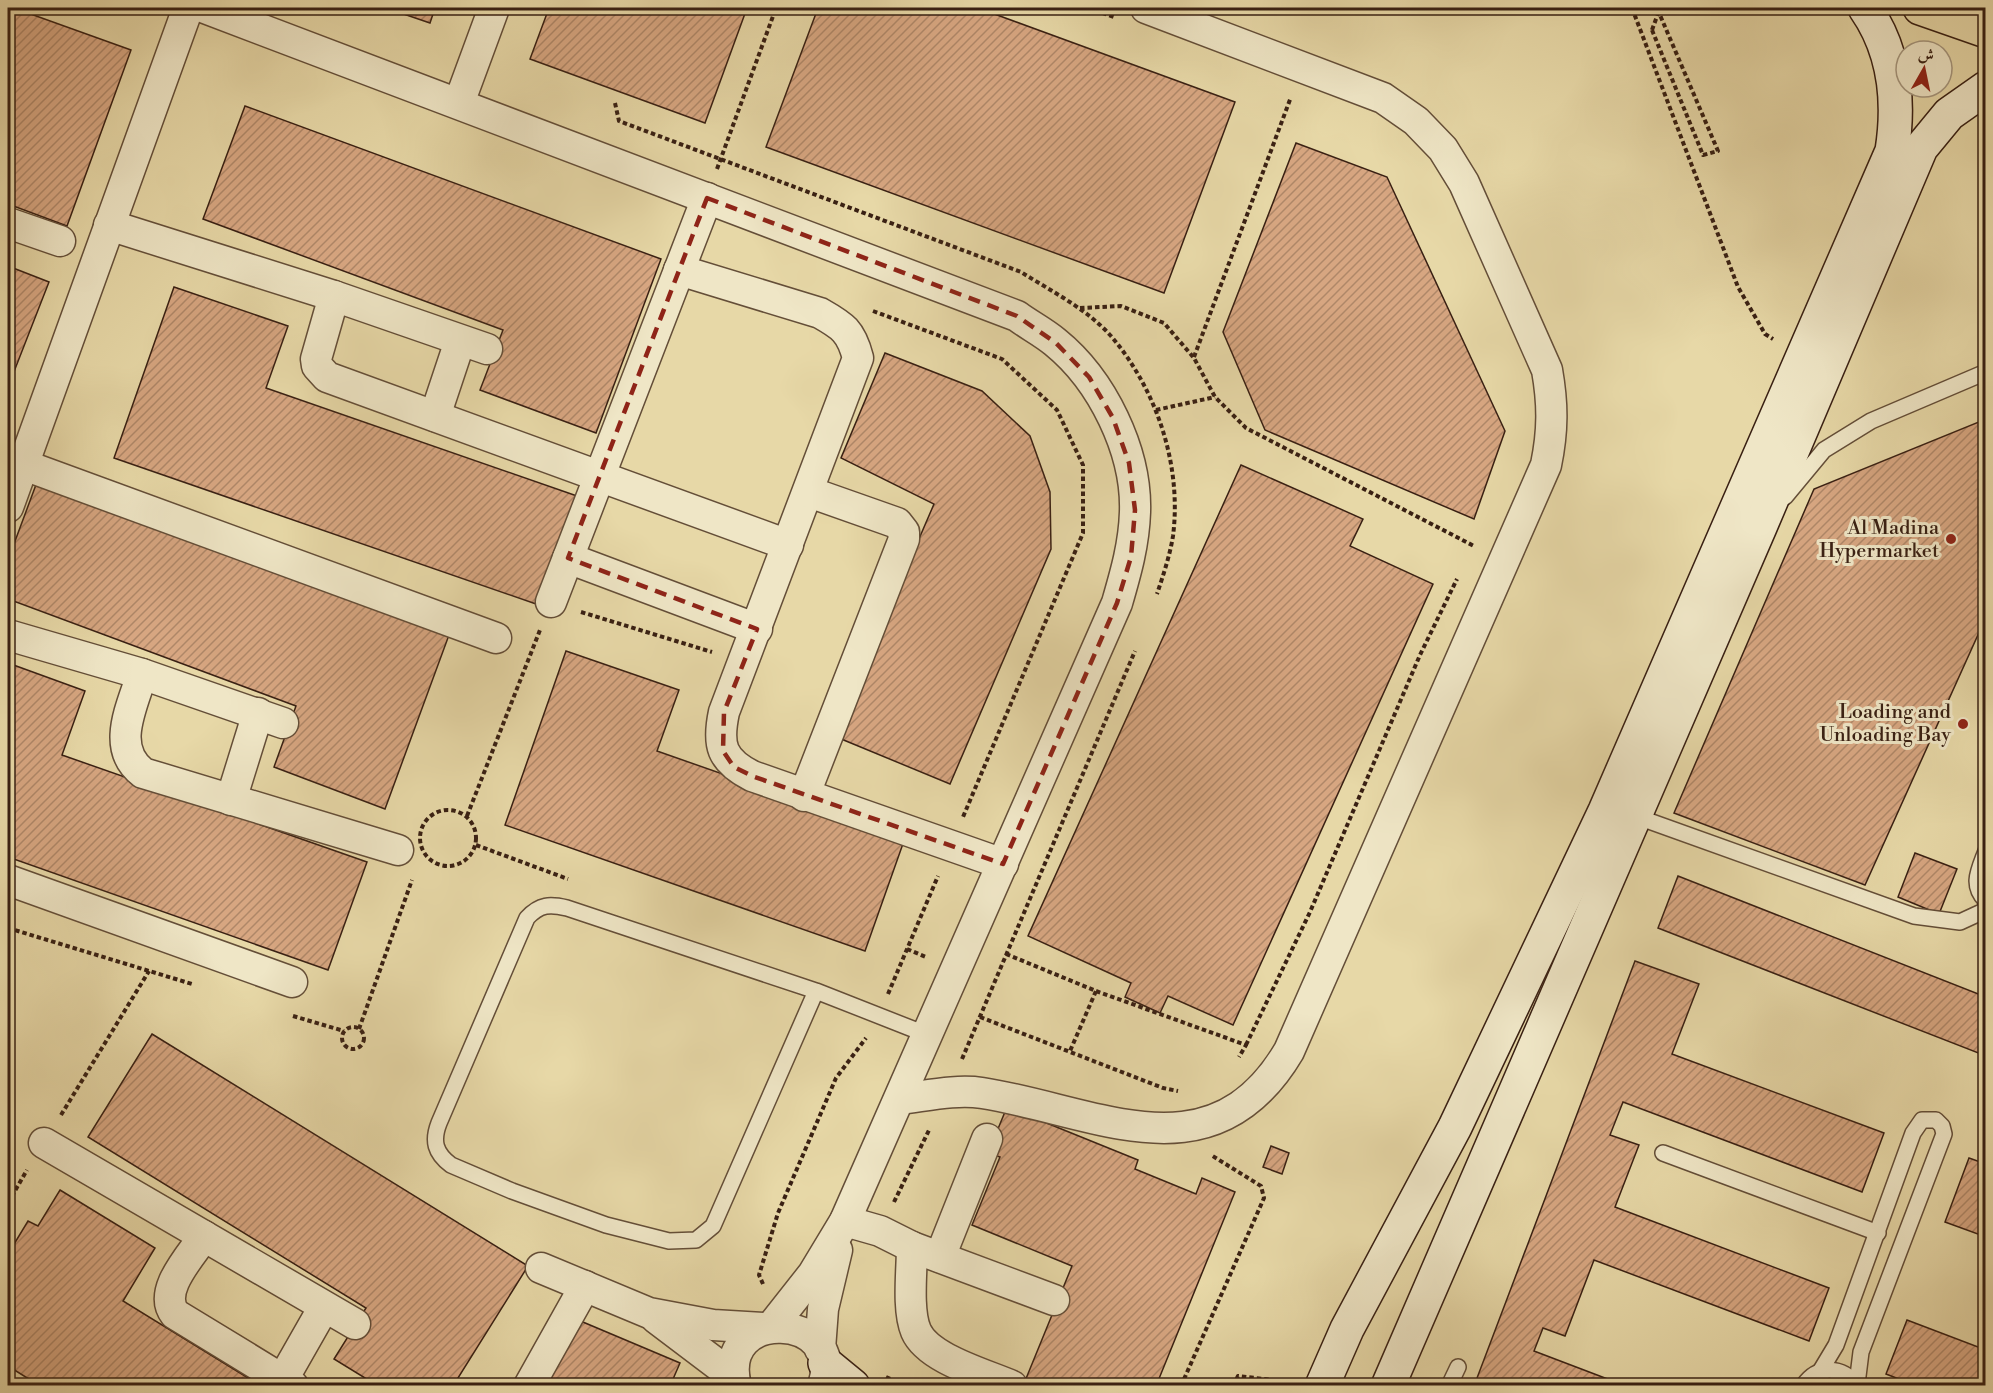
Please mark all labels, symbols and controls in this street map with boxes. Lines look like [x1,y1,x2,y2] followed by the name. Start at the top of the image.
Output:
[1894,39,1954,99] north arrow
[1917,44,1936,66] text: ش
[1819,516,1940,564] place label: Al Madina Hypermarket
[1944,532,1958,546] marker: Al Madina Hypermarket
[1819,700,1952,748] place label: Loading and Unloading Bay
[1956,717,1970,731] marker: Loading and Unloading Bay

